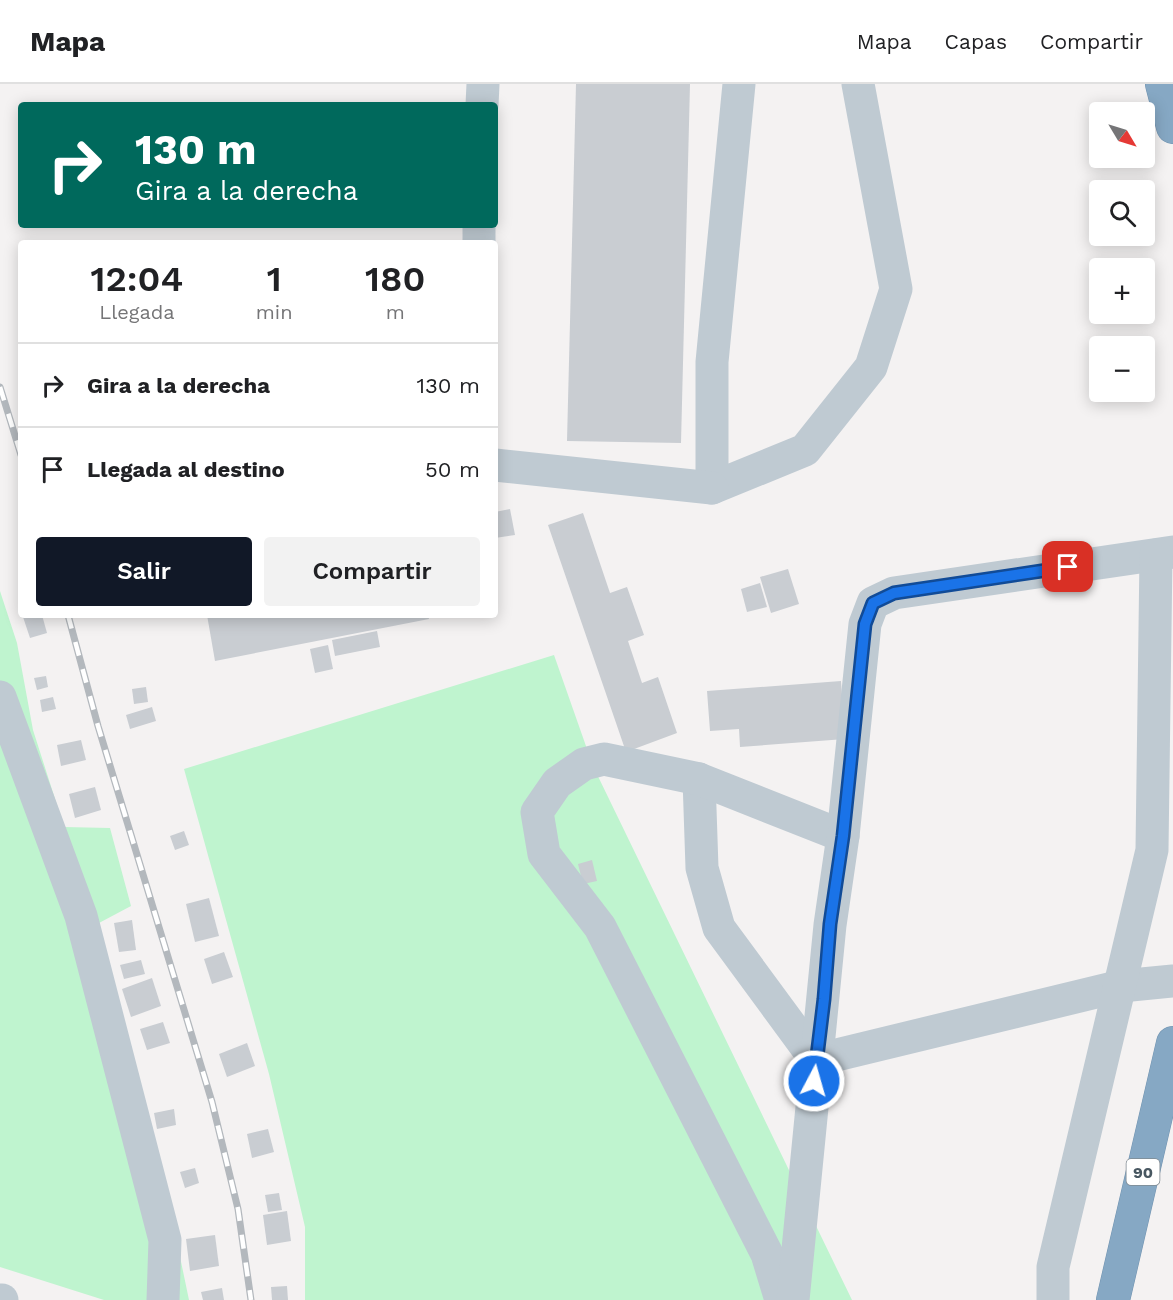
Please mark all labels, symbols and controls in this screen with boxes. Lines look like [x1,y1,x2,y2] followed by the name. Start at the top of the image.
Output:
[30,25,105,58] text: Mapa
[857,29,912,54] text: Mapa
[945,29,1007,54] text: Capas
[1040,29,1143,54] text: Compartir
[1089,102,1155,168] north arrow
[1089,102,1155,402] map controls
[135,125,257,174] text: 130 m
[36,126,114,204] icon: right
[135,175,358,207] text: Gira a la derecha
[1089,180,1155,246] button: search
[91,258,183,300] text: 12:04
[267,258,282,300] text: 1
[365,258,425,300] text: 180
[1089,258,1155,324] button: +
[99,300,175,324] text: Llegada
[256,300,293,324] text: min
[386,300,405,324] text: m
[1089,336,1155,402] button: −
[36,369,69,402] icon: right
[87,373,270,398] text: Gira a la derecha
[416,373,480,398] text: 130 m
[36,453,69,486] icon: arrive
[87,457,285,482] text: Llegada al destino
[425,457,480,482] text: 50 m
[36,537,252,606] button: Salir
[264,537,480,606] button: Compartir
[1042,541,1093,592] pin
[1051,550,1084,583] icon: arrive
[782,1049,846,1113] position arrow
[1126,1159,1160,1185] road number: 90

